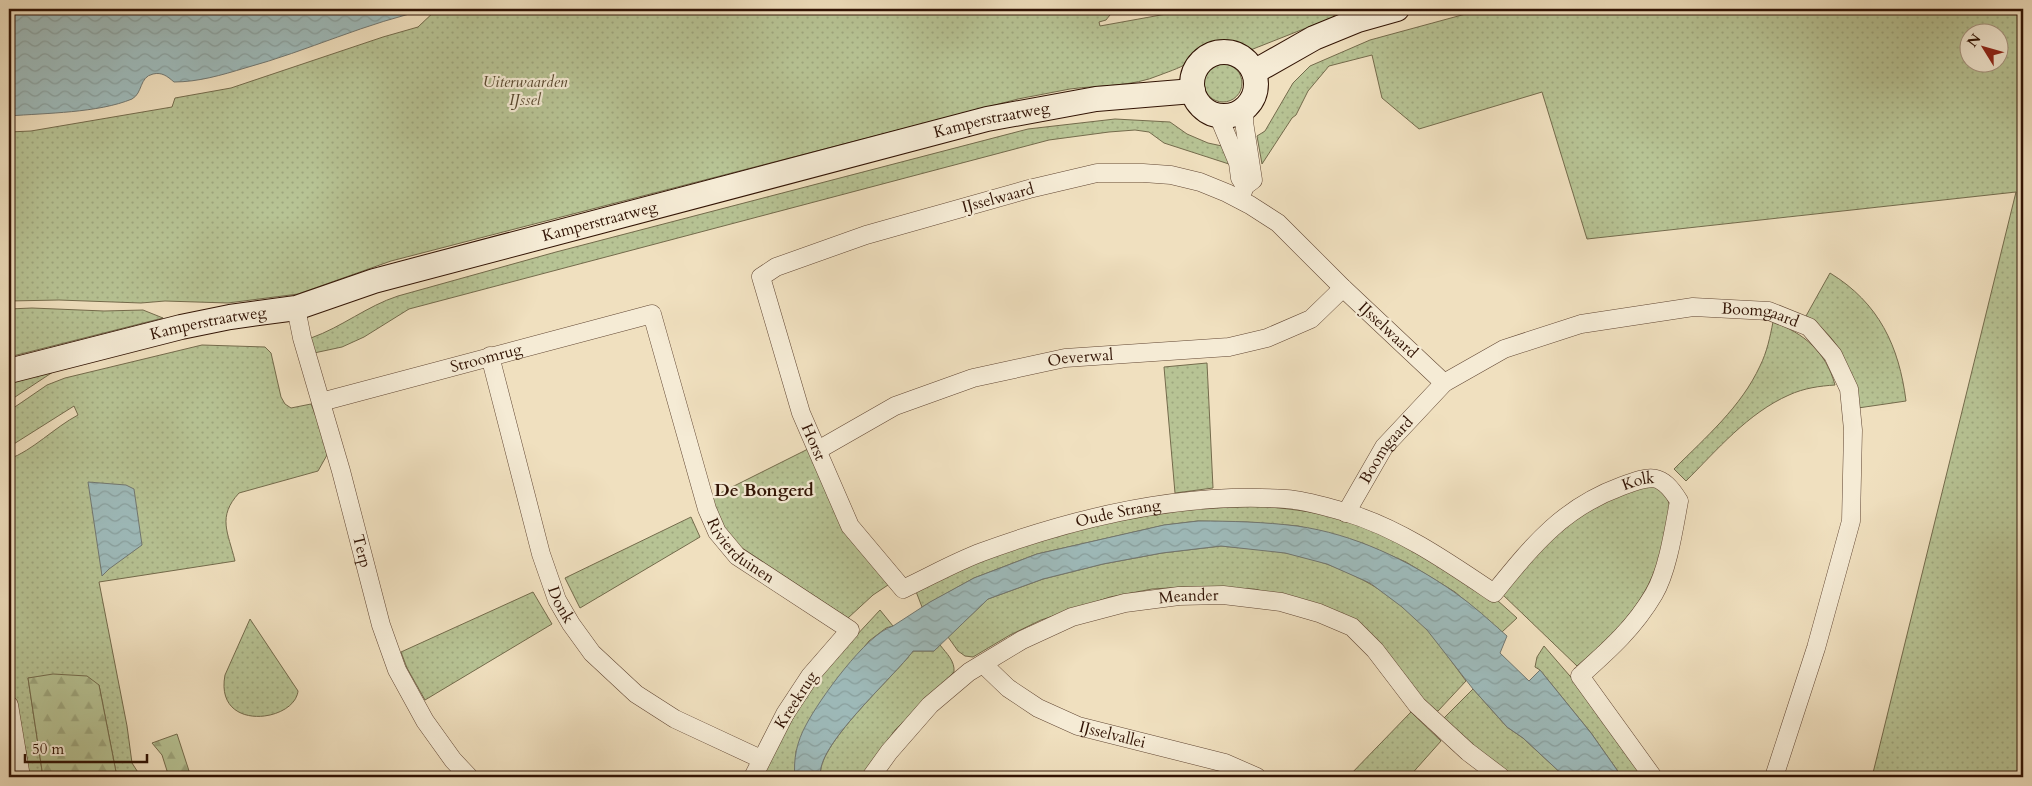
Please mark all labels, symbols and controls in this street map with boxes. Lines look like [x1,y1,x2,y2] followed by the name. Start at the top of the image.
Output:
[1960,22,2010,72] north arrow
[1963,30,1985,51] text: N
[482,71,568,111] park label: Uiterwaarden IJssel
[931,97,1051,144] street label: Kamperstraatweg
[959,178,1037,218] street label: IJsselwaard
[540,196,660,247] street label: Kamperstraatweg
[1353,297,1423,364] street label: IJsselwaard
[1721,298,1803,333] street label: Boomgaard
[148,301,268,346] street label: Kamperstraatweg
[448,338,525,378] street label: Stroomrug
[1045,344,1114,373] street label: Oeverwal
[1354,411,1419,488] street label: Boomgaard
[796,420,831,464] street label: Horst
[1619,467,1655,496] street label: Kolk
[714,478,814,503] district label: De Bongerd
[1073,494,1162,533] street label: Oude Strang
[701,514,779,589] street label: Rivierduinen
[347,532,377,570] street label: Terp
[542,583,580,628] street label: Donk
[1157,584,1219,610] street label: Meander
[769,667,823,733] street label: Kreekrug
[1077,716,1148,754] street label: IJsselvallei
[25,731,148,763] scale bar
[32,739,64,759] text: 50 m

